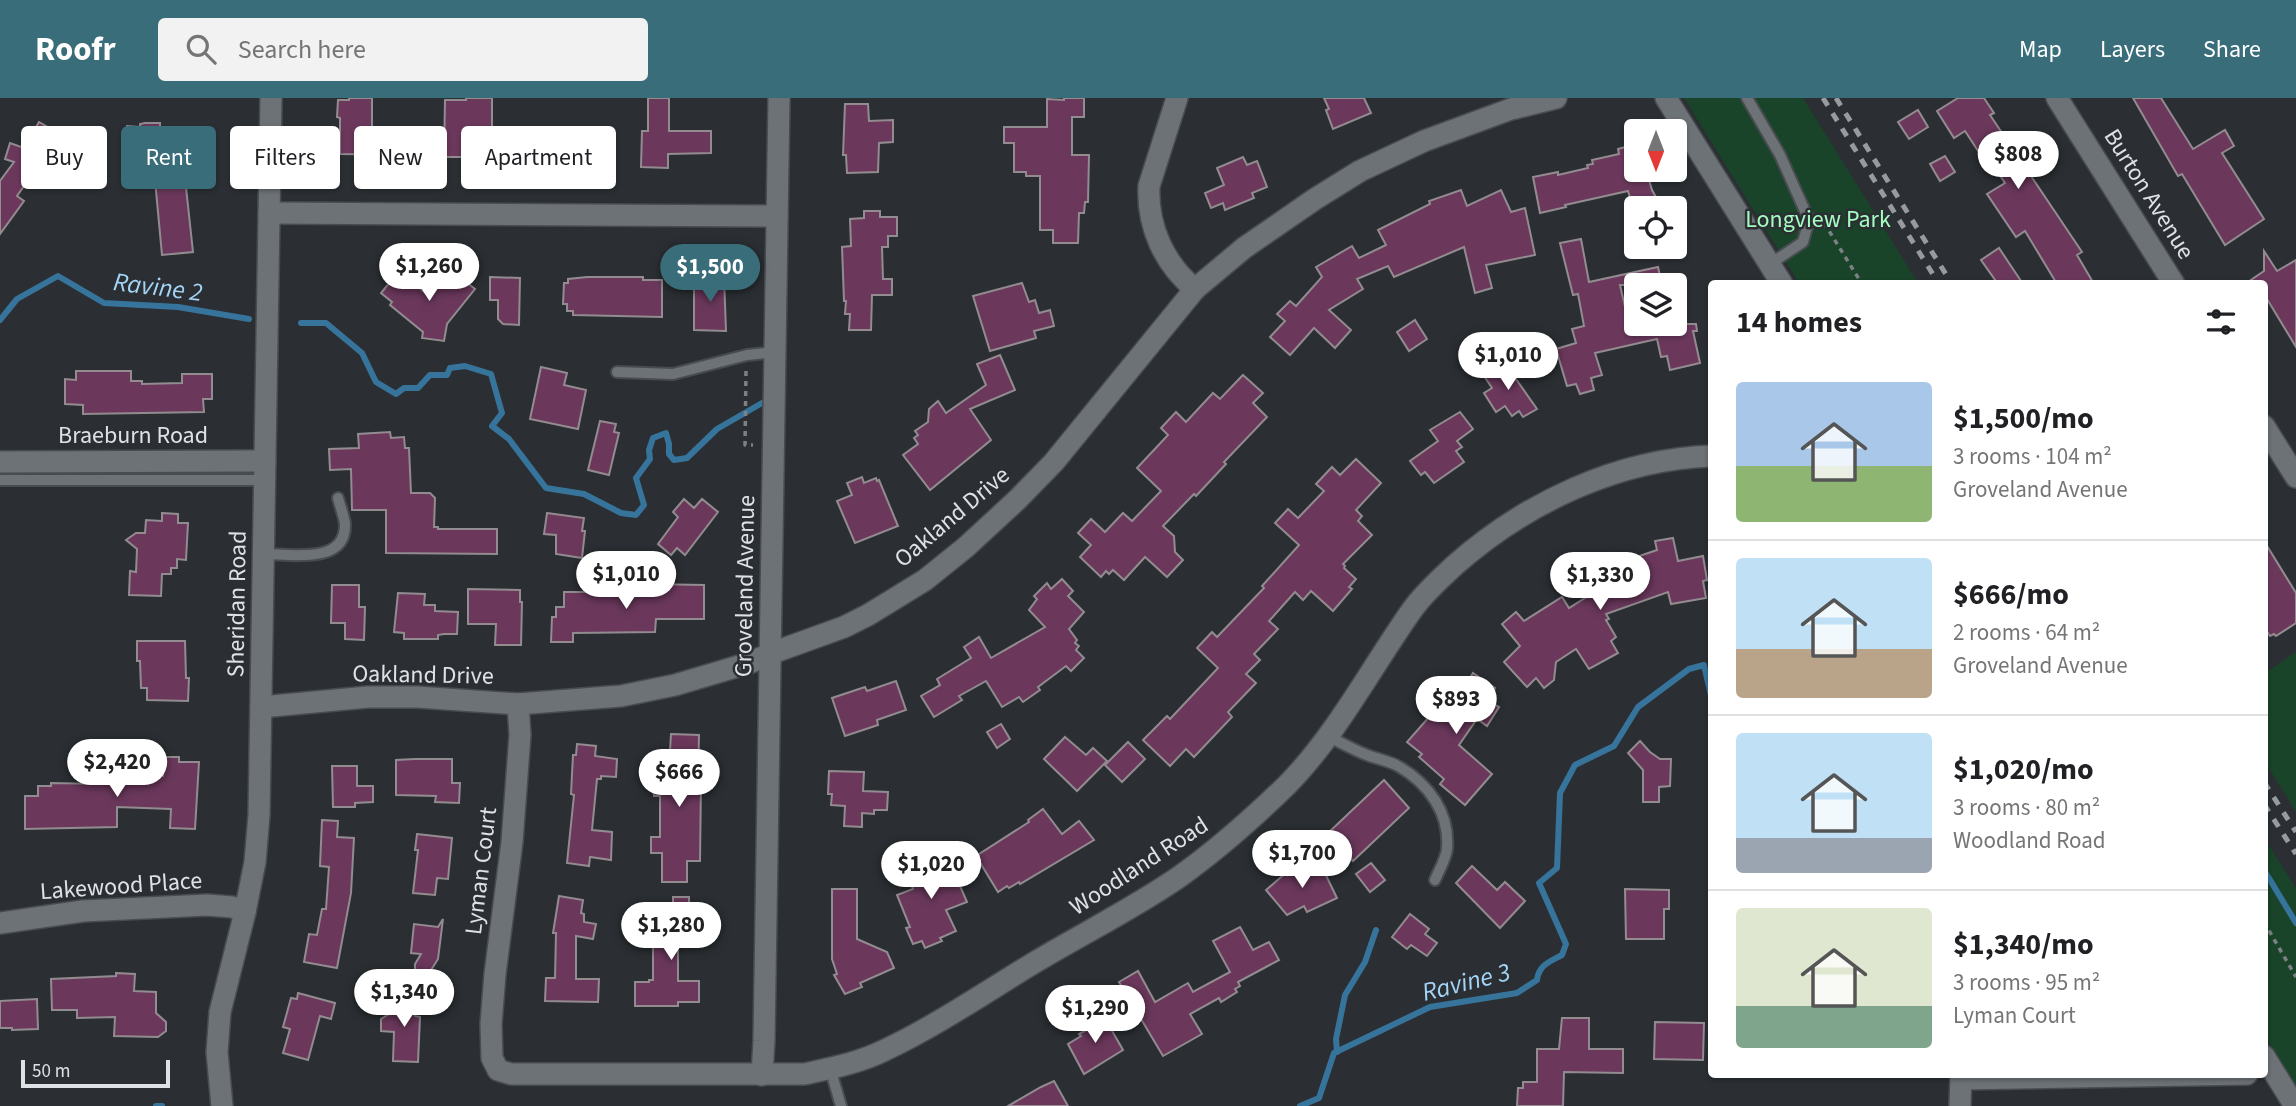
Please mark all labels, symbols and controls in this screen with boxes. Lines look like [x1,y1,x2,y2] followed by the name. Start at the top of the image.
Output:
[158,18,648,81] search box
[35,26,116,73] text: Roofr
[182,30,220,68] icon: search
[238,31,366,68] text: Search here
[2019,32,2062,67] text: Map
[2100,32,2165,67] text: Layers
[2203,32,2261,67] text: Share
[1624,119,1687,182] north arrow
[1624,119,1687,336] map controls
[2095,122,2203,266] street label: Burton Avenue
[21,126,107,189] chip: Buy
[121,126,216,189] chip: Rent
[230,126,340,189] chip: Filters
[354,126,447,189] chip: New
[461,126,616,189] chip: Apartment
[1977,132,2059,191] pin: $808
[1994,137,2042,170] text: $808
[1624,196,1687,259] button: locate
[1745,202,1891,237] park label: Longview Park
[372,244,486,303] pin: $1,260
[653,244,767,304] pin: $1,500
[395,249,463,282] text: $1,260
[676,250,744,283] text: $1,500
[111,263,205,311] water label: Ravine 2
[1624,273,1687,336] button: layers
[1736,301,1862,344] text: 14 homes
[2202,303,2240,341] icon: filters
[1451,332,1565,392] pin: $1,010
[1474,338,1542,371] text: $1,010
[1953,397,2094,440] text: $1,500/mo
[1792,410,1876,494] icon: home
[58,418,208,453] street label: Braeburn Road
[1953,440,2112,473] text: 3 rooms · 104 m²
[887,458,1017,576] street label: Oakland Drive
[1953,473,2128,506] text: Groveland Avenue
[726,495,764,677] street label: Groveland Avenue
[218,530,256,678] street label: Sheridan Road
[569,552,683,611] pin: $1,010
[1543,552,1657,612] pin: $1,330
[592,557,660,590] text: $1,010
[1566,558,1634,591] text: $1,330
[1953,573,2069,616] text: $666/mo
[1792,586,1876,670] icon: home
[1953,616,2100,649] text: 2 rooms · 64 m²
[1953,649,2128,682] text: Groveland Avenue
[352,656,494,694] street label: Oakland Drive
[1415,676,1497,736] pin: $893
[1432,682,1480,715] text: $893
[60,740,174,799] pin: $2,420
[83,745,151,778] text: $2,420
[1953,748,2094,791] text: $1,020/mo
[638,750,720,809] pin: $666
[655,755,703,788] text: $666
[1792,761,1876,845] icon: home
[1953,791,2100,824] text: 3 rooms · 80 m²
[456,805,506,937] street label: Lyman Court
[1063,808,1215,924] street label: Woodland Road
[1953,824,2106,857] text: Woodland Road
[1245,830,1359,890] pin: $1,700
[1268,836,1336,869] text: $1,700
[874,842,988,901] pin: $1,020
[897,847,965,880] text: $1,020
[39,863,203,909] street label: Lakewood Place
[614,902,728,962] pin: $1,280
[637,908,705,941] text: $1,280
[1953,923,2094,966] text: $1,340/mo
[1792,936,1876,1020] icon: home
[1418,953,1514,1011] water label: Ravine 3
[1953,966,2100,999] text: 3 rooms · 95 m²
[347,970,461,1029] pin: $1,340
[370,975,438,1008] text: $1,340
[1038,986,1152,1045] pin: $1,290
[1061,991,1129,1024] text: $1,290
[1953,999,2076,1032] text: Lyman Court
[21,1057,170,1089] scale bar
[32,1058,70,1085] text: 50 m

